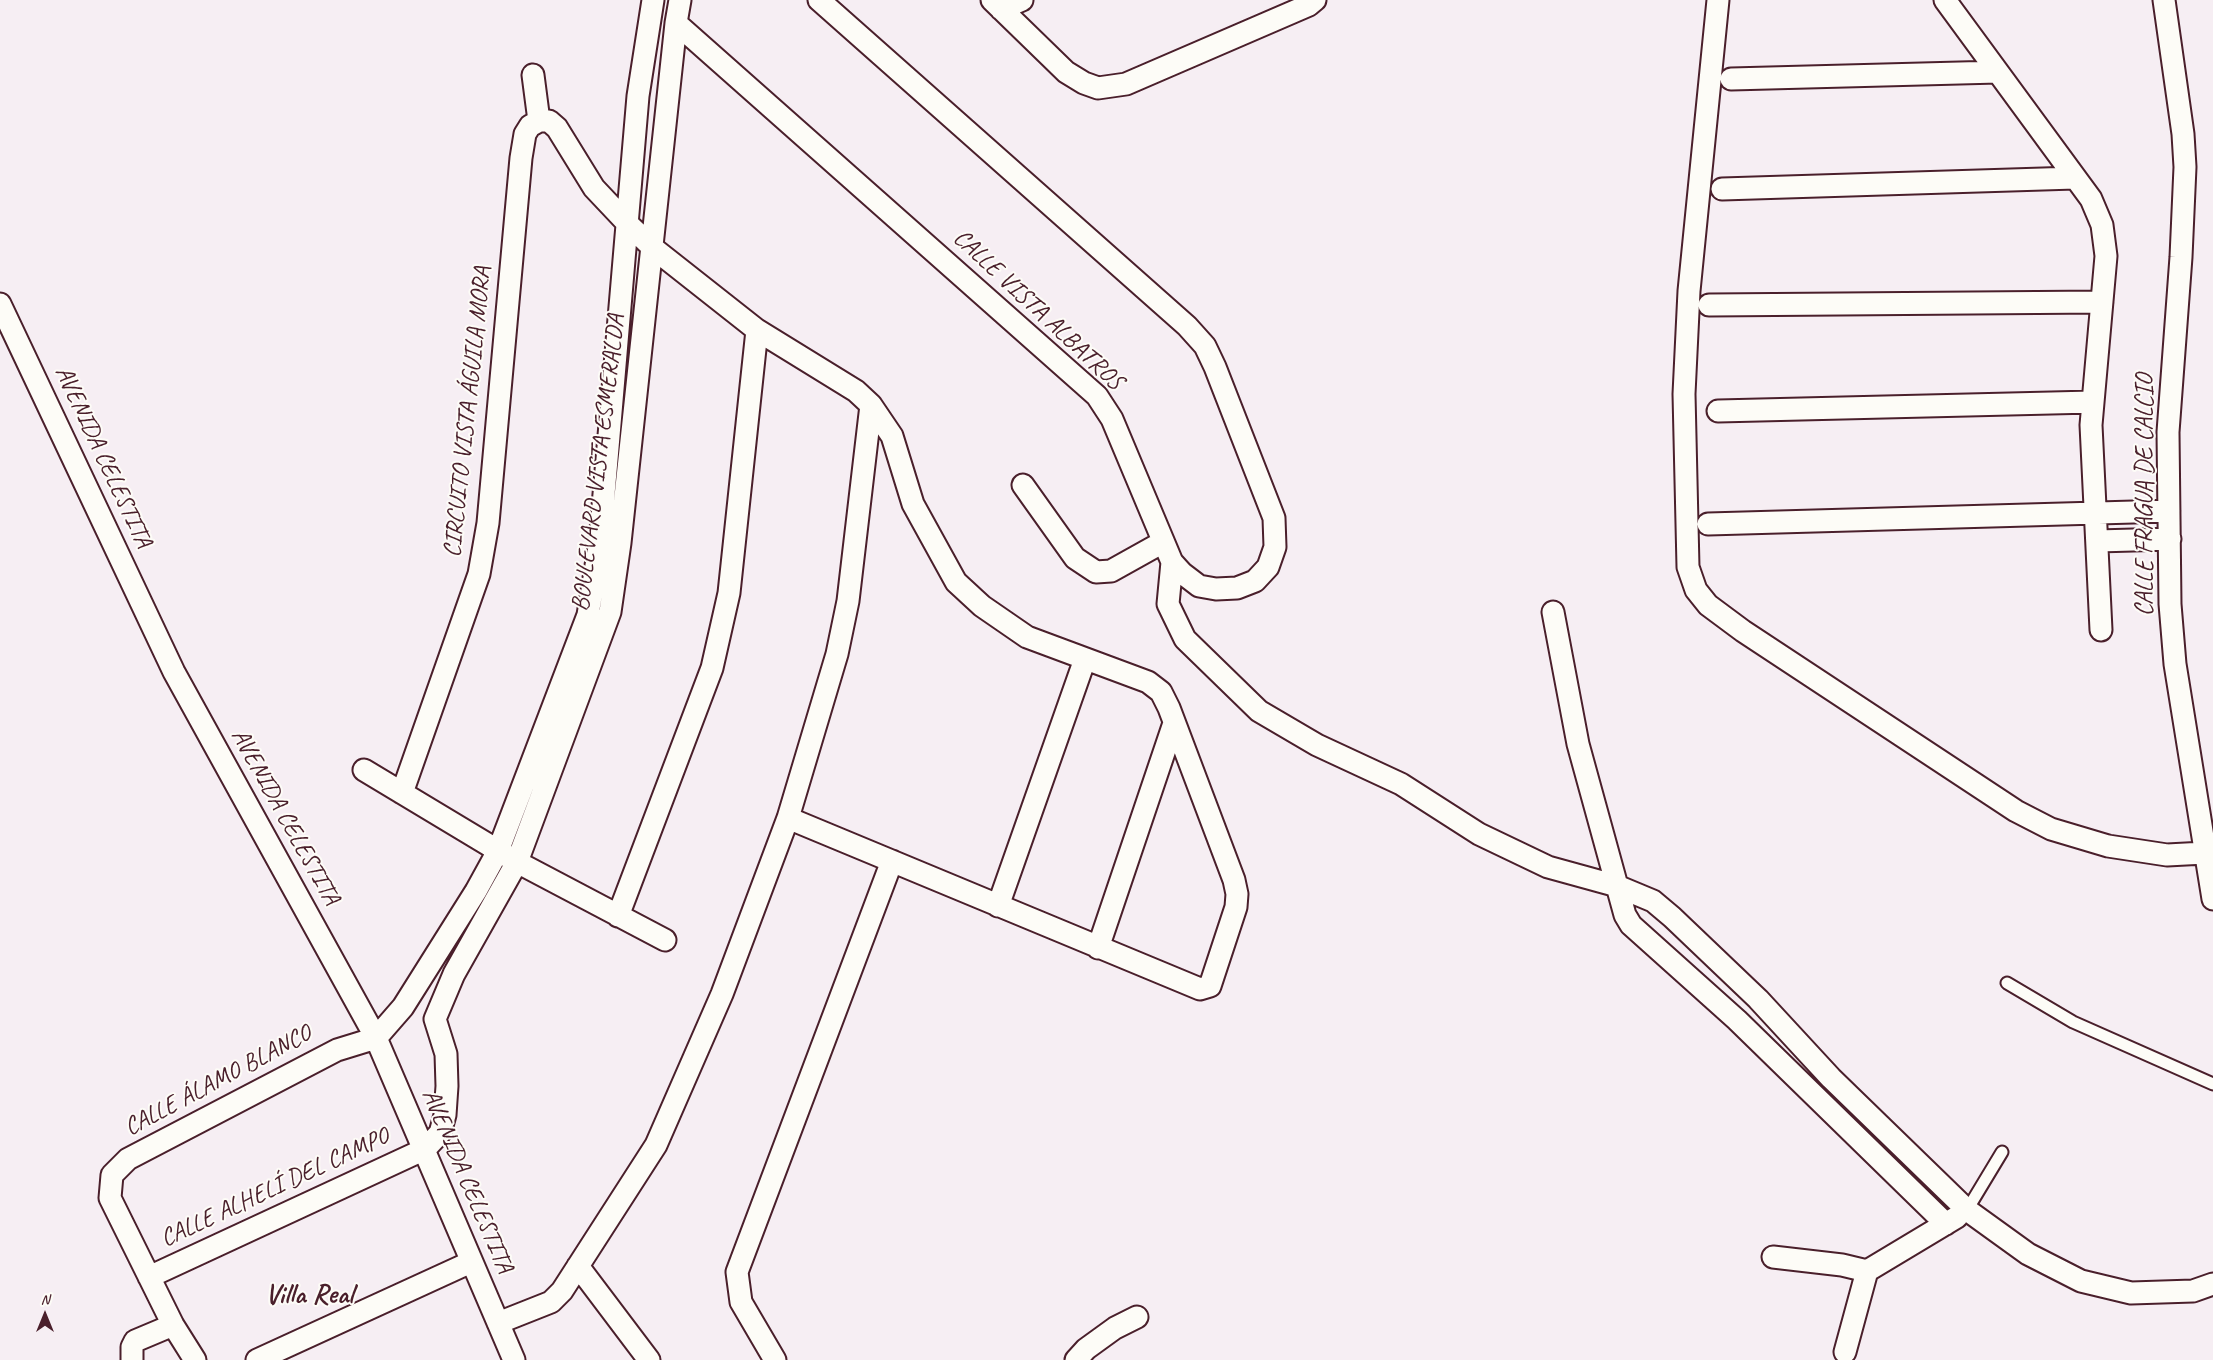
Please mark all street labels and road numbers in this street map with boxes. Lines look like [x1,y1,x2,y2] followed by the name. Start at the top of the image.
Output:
[947,223,1129,397] street label: CALLE VISTA ALBATROS
[438,265,498,559] street label: CIRCUITO VISTA ÁGUILA MORA
[566,313,632,613] street label: BOULEVARD VISTA ESMERALDA
[48,361,158,553] street label: AVENIDA CELESTITA
[2130,374,2160,616] street label: CALLE FRAGUA DE CALCIO
[224,724,346,910] street label: AVENIDA CELESTITA
[119,1019,317,1143] street label: CALLE ÁLAMO BLANCO
[415,1085,519,1277] street label: AVENIDA CELESTITA
[156,1122,394,1254] street label: CALLE ALHELÍ DEL CAMPO

